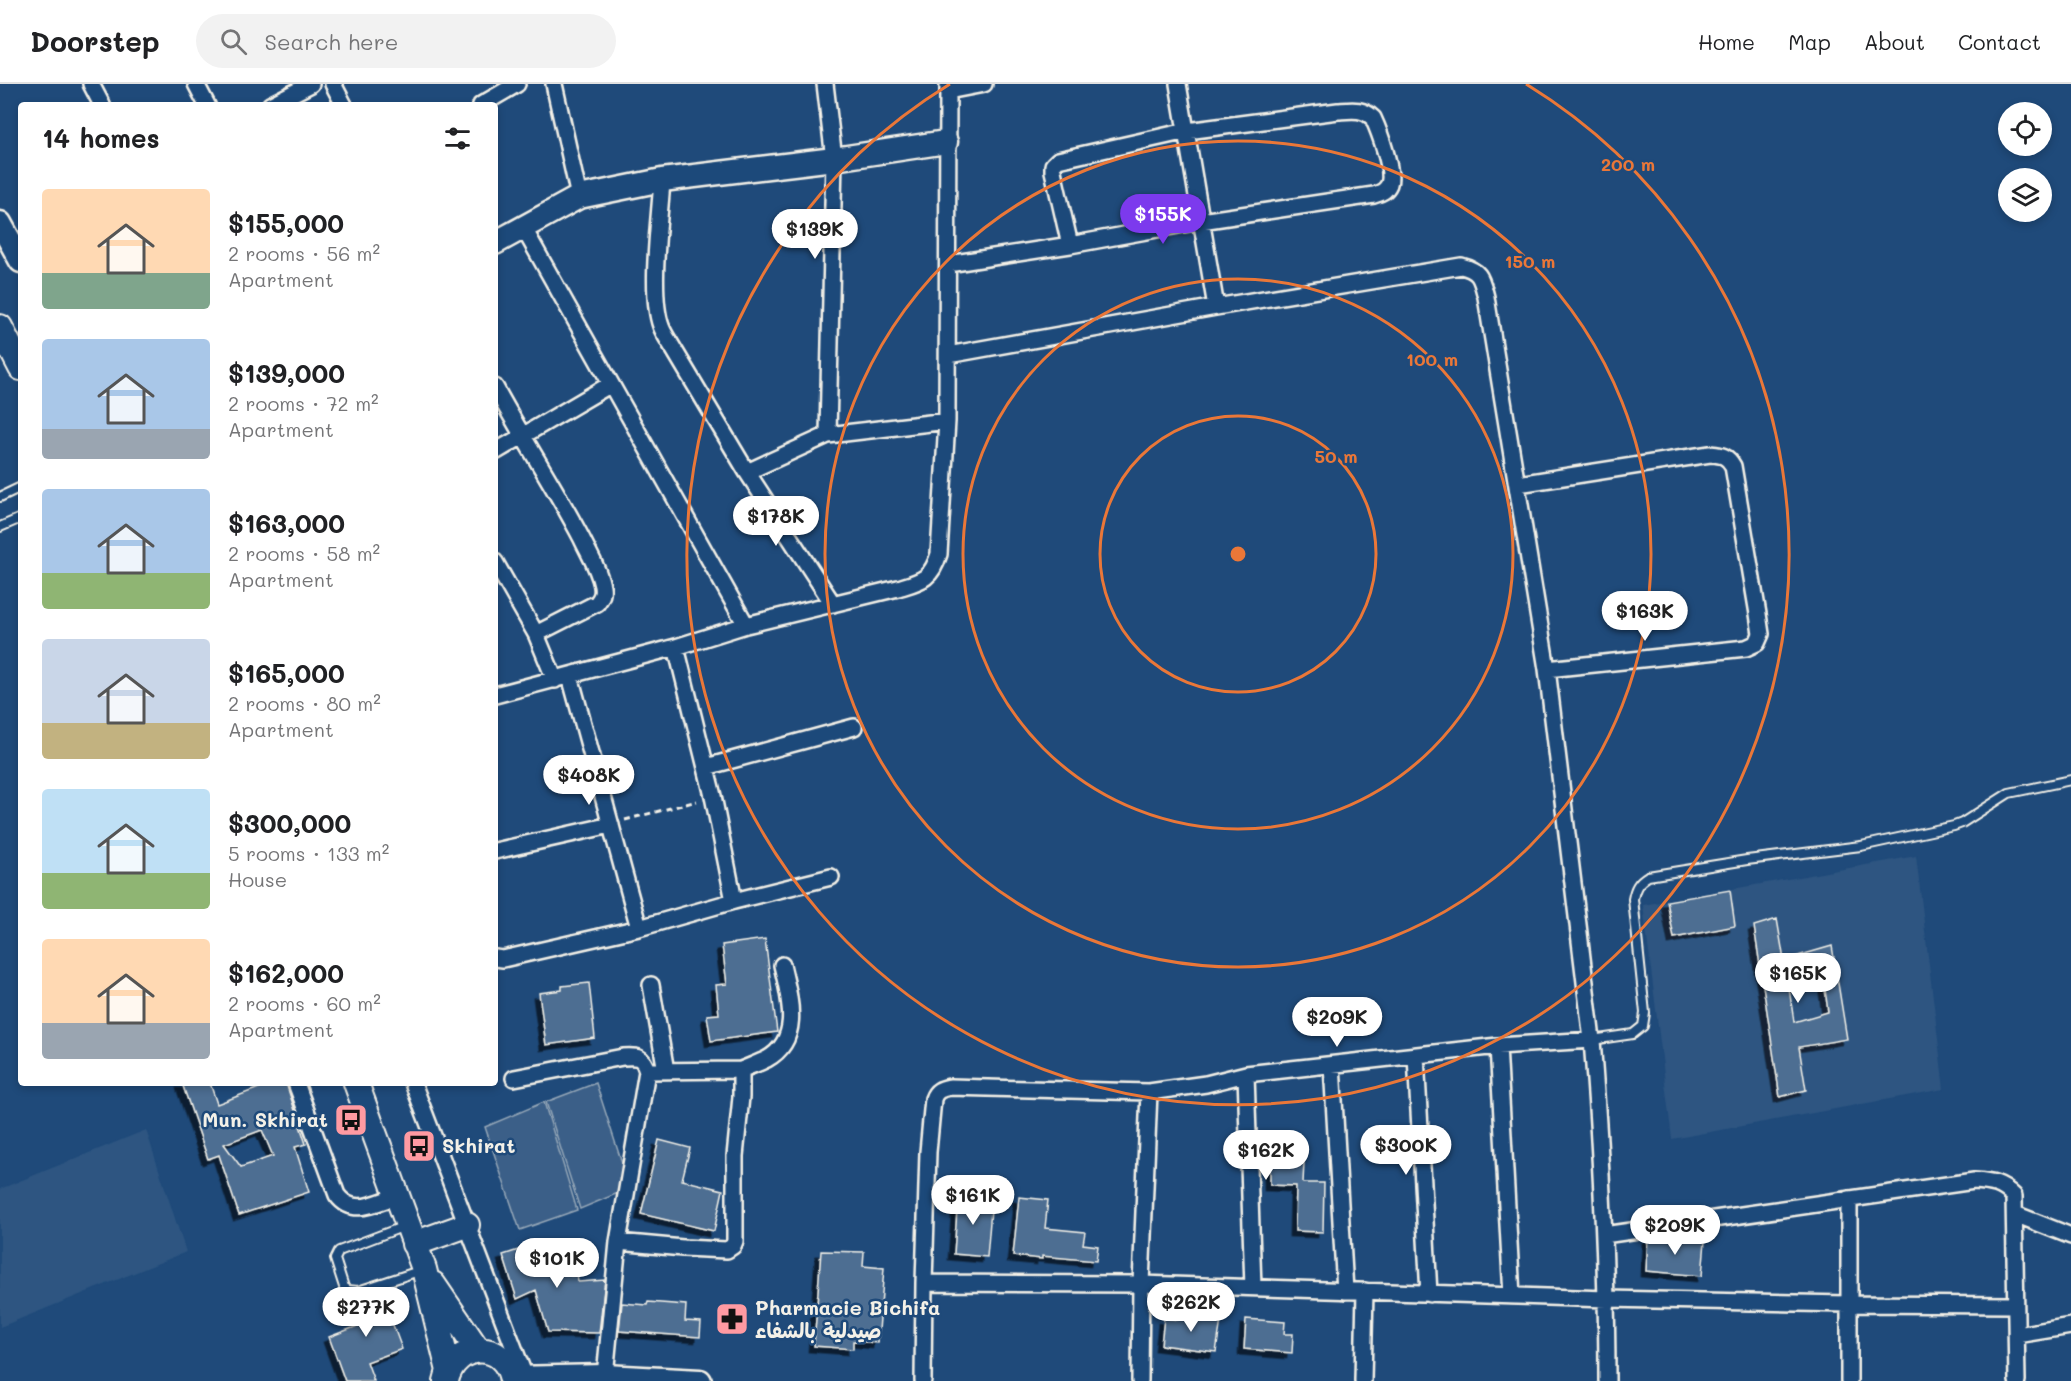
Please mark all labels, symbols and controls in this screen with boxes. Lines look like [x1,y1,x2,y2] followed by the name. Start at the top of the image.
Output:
[196,14,616,68] search box
[30,23,160,59] text: Doorstep
[217,25,250,58] icon: search
[265,27,398,56] text: Search here
[1698,28,1755,55] text: Home
[1788,28,1831,55] text: Map
[1864,28,1925,55] text: About
[1958,28,2041,55] text: Contact
[1998,102,2052,222] map controls
[1998,102,2052,156] button: locate
[42,121,160,155] text: 14 homes
[441,122,474,155] icon: filters
[1601,152,1655,176] text: 200 m
[1998,168,2052,222] button: layers
[1121,194,1205,245] pin: $155K
[1134,200,1192,226] text: $155K
[228,206,344,240] text: $155,000
[773,209,857,260] pin: $139K
[90,213,162,285] icon: home
[786,215,844,241] text: $139K
[228,240,380,266] text: 2 rooms · 56 m²
[1505,249,1555,273] text: 150 m
[228,266,334,292] text: Apartment
[1406,347,1458,371] text: 100 m
[228,356,345,390] text: $139,000
[90,363,162,435] icon: home
[228,390,379,416] text: 2 rooms · 72 m²
[228,416,334,442] text: Apartment
[1315,444,1357,468] text: 50 m
[734,496,818,547] pin: $178K
[747,502,805,528] text: $178K
[228,506,345,540] text: $163,000
[90,513,162,585] icon: home
[228,540,380,566] text: 2 rooms · 58 m²
[1228,544,1248,564] centre of rings
[228,566,334,592] text: Apartment
[1603,591,1687,642] pin: $163K
[1616,597,1674,623] text: $163K
[228,656,345,690] text: $165,000
[90,663,162,735] icon: home
[228,690,381,716] text: 2 rooms · 80 m²
[228,716,334,742] text: Apartment
[547,755,631,806] pin: $408K
[557,761,621,787] text: $408K
[228,806,351,840] text: $300,000
[90,813,162,885] icon: home
[228,840,389,866] text: 5 rooms · 133 m²
[228,866,287,892] text: House
[1756,953,1840,1004] pin: $165K
[228,956,344,990] text: $162,000
[1769,959,1827,985] text: $165K
[90,963,162,1035] icon: home
[228,990,381,1016] text: 2 rooms · 60 m²
[1295,997,1379,1048] pin: $209K
[1306,1003,1368,1029] text: $209K
[228,1016,334,1042] text: Apartment
[333,1102,369,1138] bus stop icon: Mun. Skhirat
[202,1106,328,1132] place label: Mun. Skhirat
[1364,1125,1448,1176] pin: $300K
[401,1128,437,1164] bus stop icon: Skhirat
[1224,1130,1308,1181] pin: $162K
[1374,1131,1438,1157] text: $300K
[442,1132,515,1158] place label: Skhirat
[1237,1136,1295,1162] text: $162K
[931,1175,1015,1226] pin: $161K
[945,1181,1001,1207] text: $161K
[1633,1205,1717,1256] pin: $209K
[1644,1211,1706,1237] text: $209K
[515,1238,599,1289] pin: $101K
[529,1244,585,1270] text: $101K
[1149,1282,1233,1333] pin: $262K
[324,1287,408,1338] pin: $277K
[1161,1288,1221,1314] text: $262K
[337,1293,395,1319] text: $277K
[755,1294,940,1344] place label: Pharmacie Bichifa صيدلية بالشفاء
[714,1301,750,1337] pharmacy icon: Pharmacie Bichifa صيدلية بالشفاء

